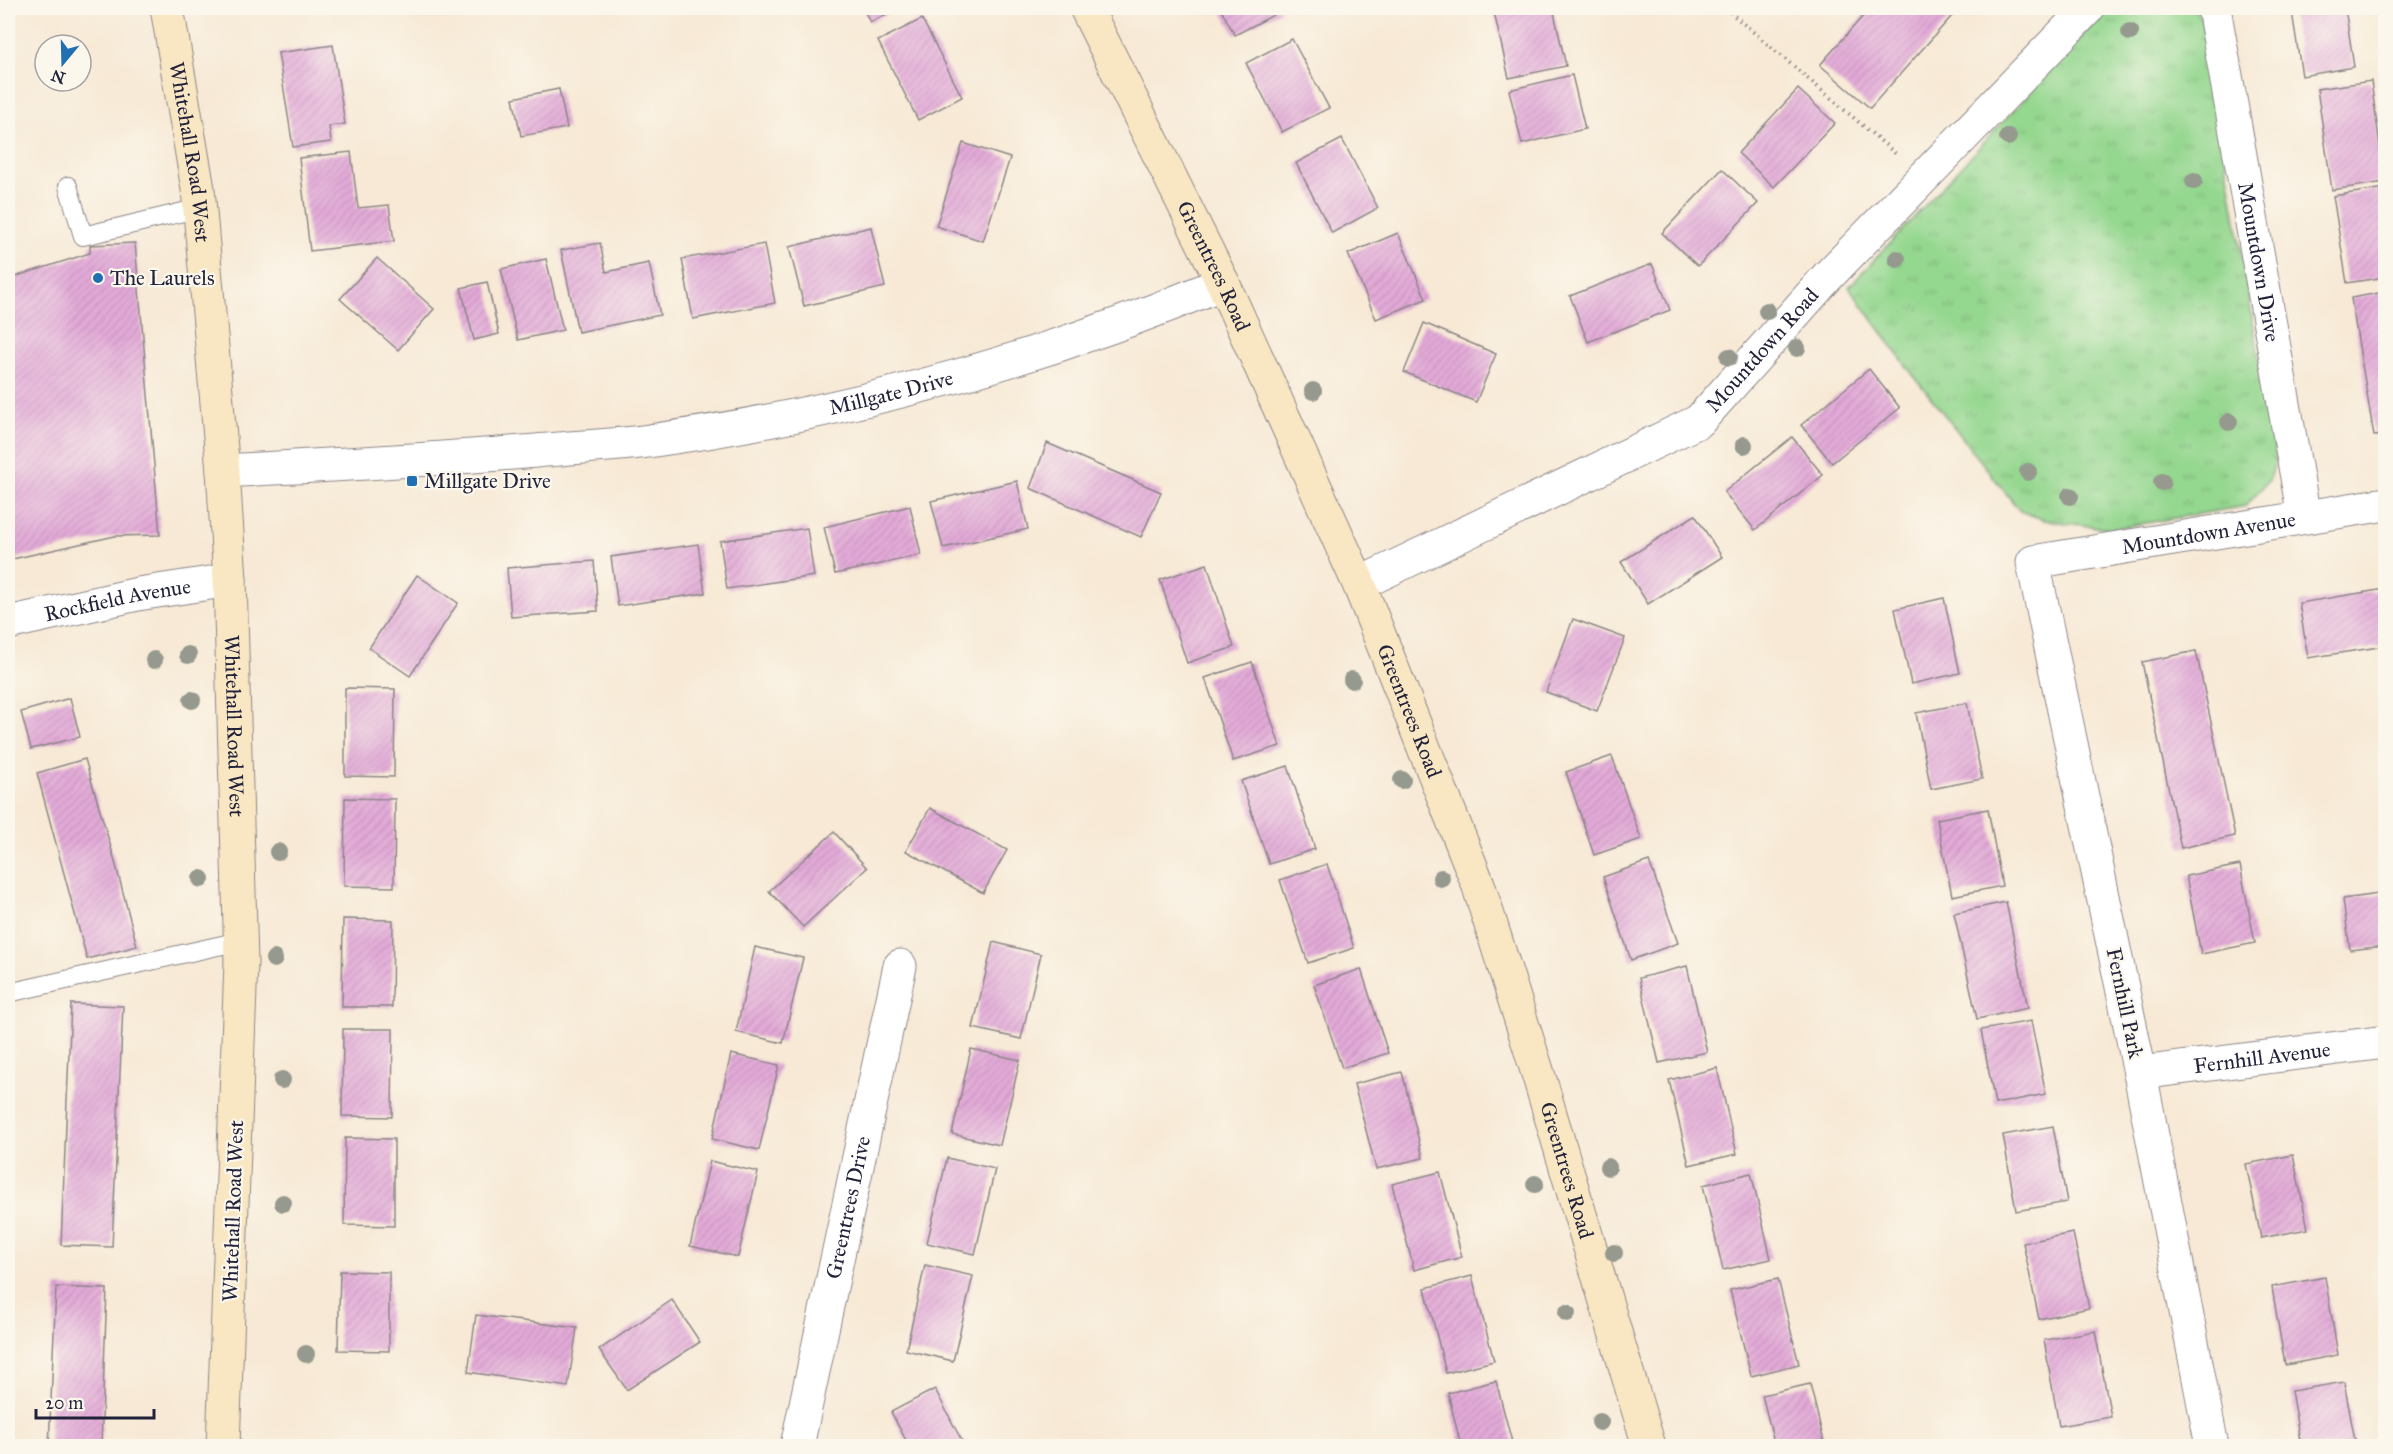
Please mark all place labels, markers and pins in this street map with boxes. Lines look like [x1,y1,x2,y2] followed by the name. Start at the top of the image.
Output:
[110,265,215,291] place label: The Laurels
[91,271,105,285] marker: The Laurels
[424,468,551,494] place label: Millgate Drive
[405,474,419,488] marker: Millgate Drive

